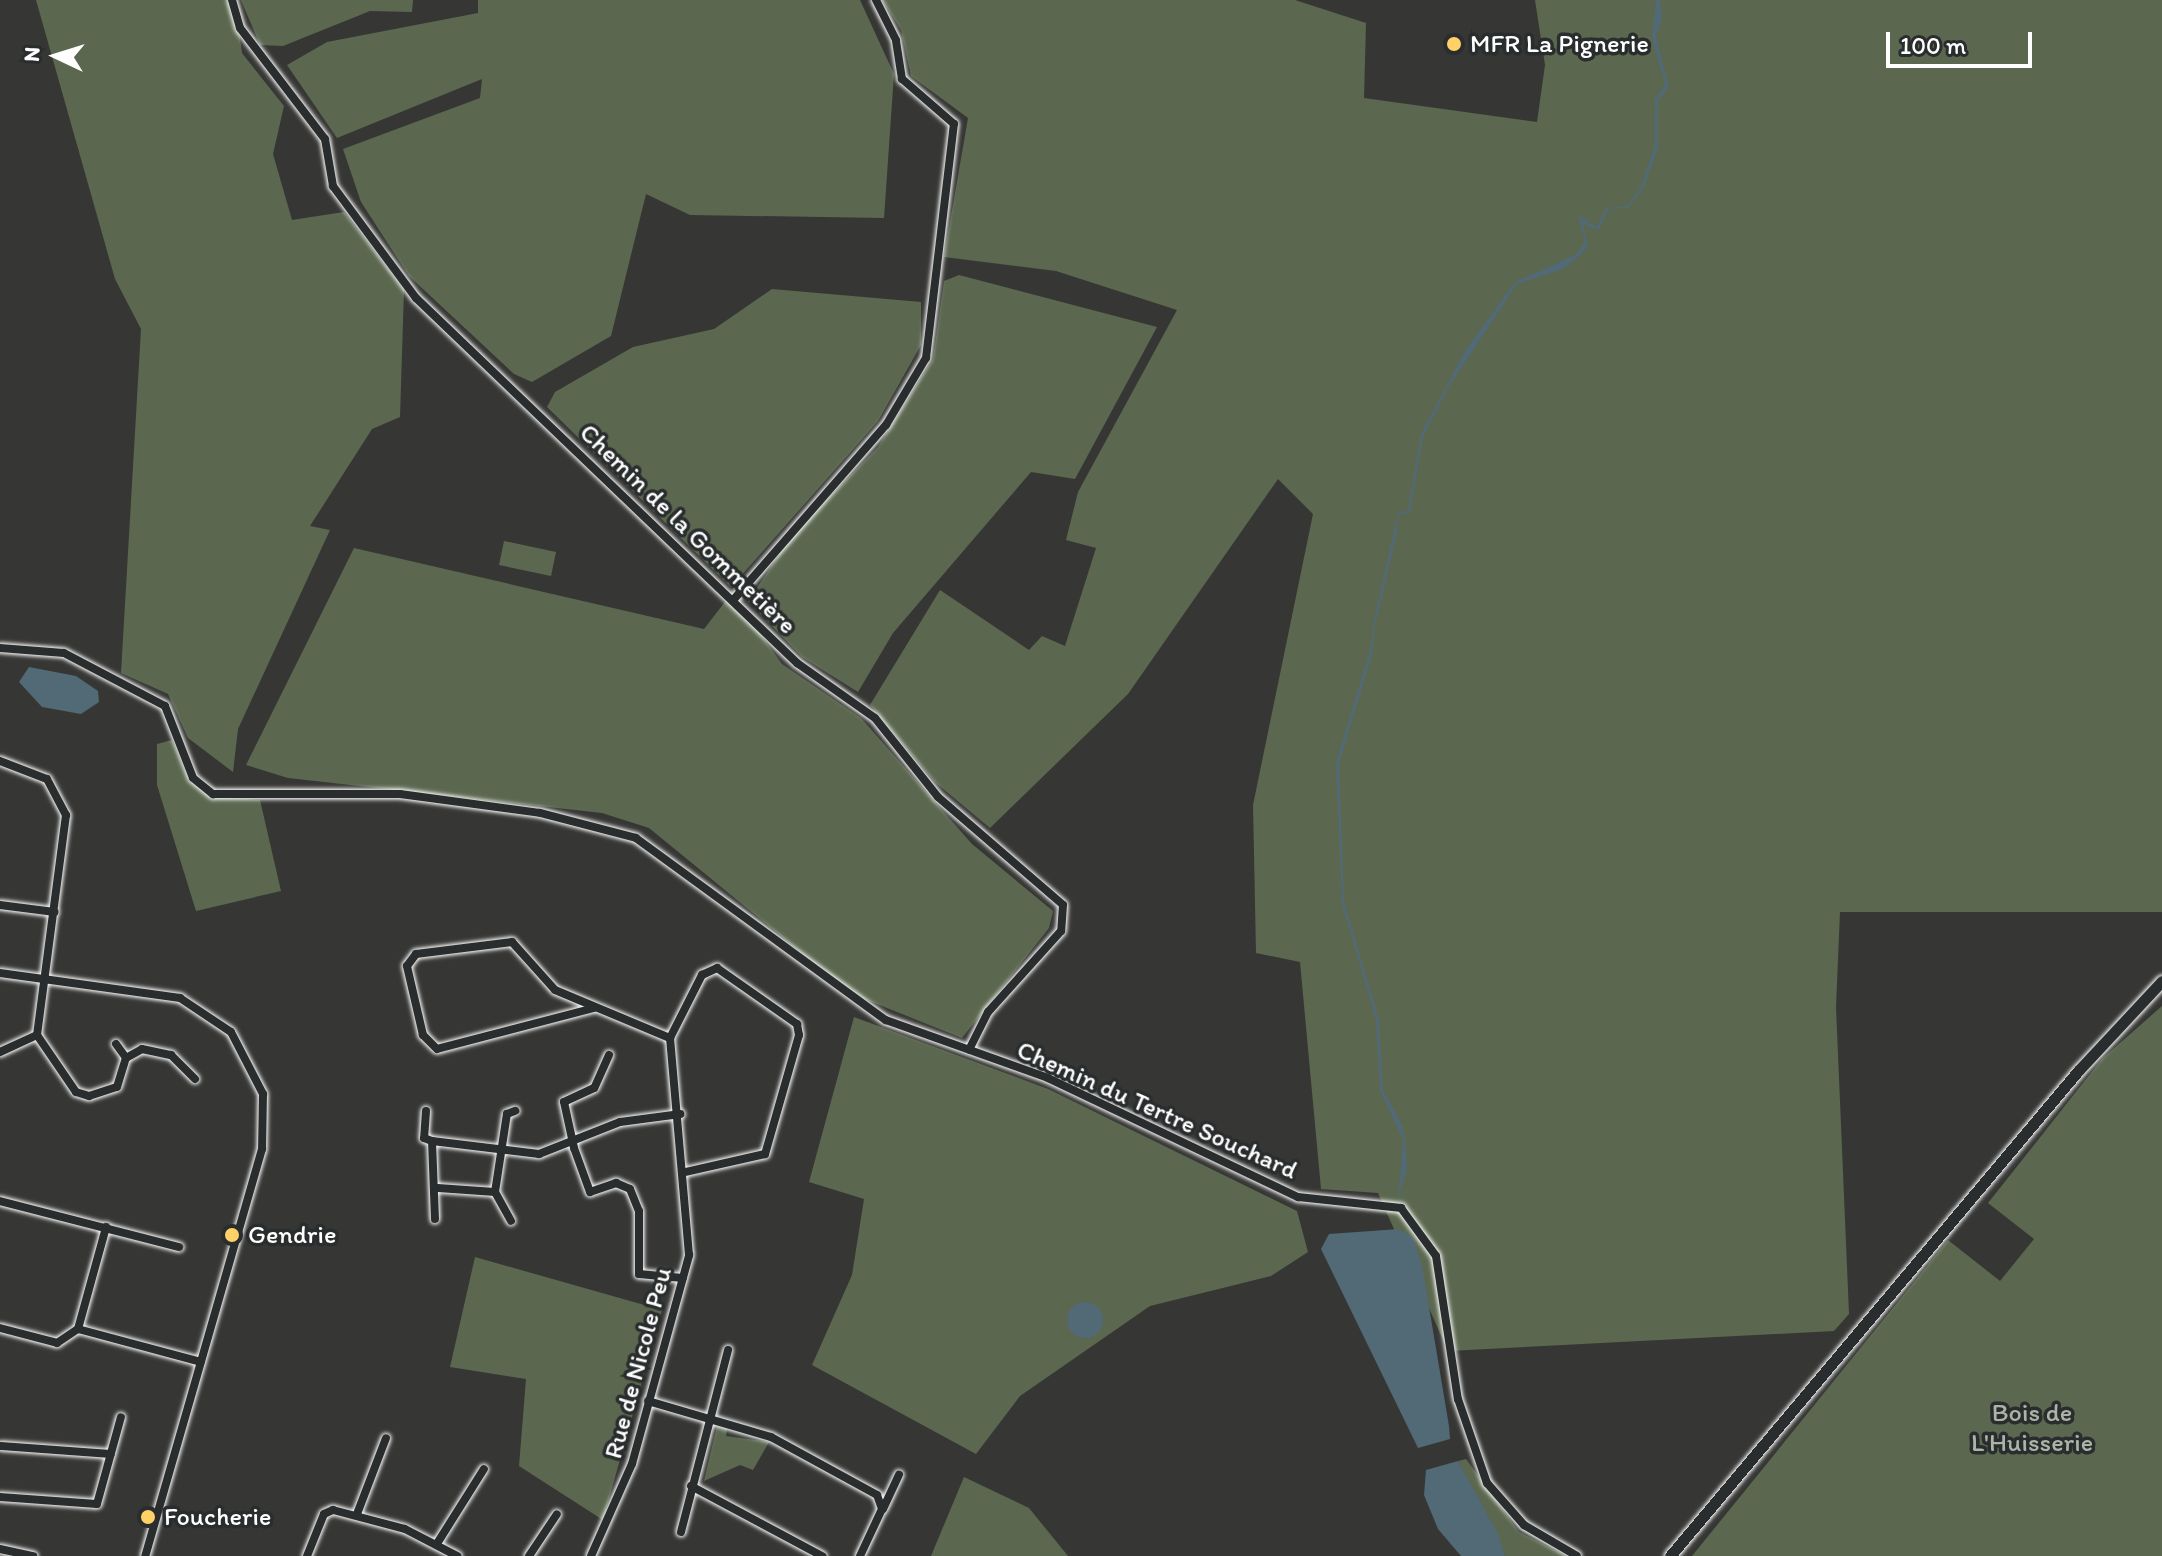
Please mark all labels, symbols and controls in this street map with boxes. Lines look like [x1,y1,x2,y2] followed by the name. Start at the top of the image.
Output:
[16,16,96,96] north arrow
[1890,16,2036,66] scale bar
[1470,28,1649,60] place label: MFR La Pignerie
[1900,31,1966,60] text: 100 m
[1445,35,1463,53] marker: MFR La Pignerie
[18,46,46,63] text: N
[573,418,803,640] street label: Chemin de la Gommetière
[1012,1034,1302,1186] street label: Chemin du Tertre Souchard
[248,1219,336,1251] place label: Gendrie
[223,1226,241,1244] marker: Gendrie
[597,1264,679,1462] street label: Rue de Nicole Peu
[1971,1397,2093,1458] park label: Bois de L'Huisserie
[164,1501,271,1533] place label: Foucherie
[139,1508,157,1526] marker: Foucherie

